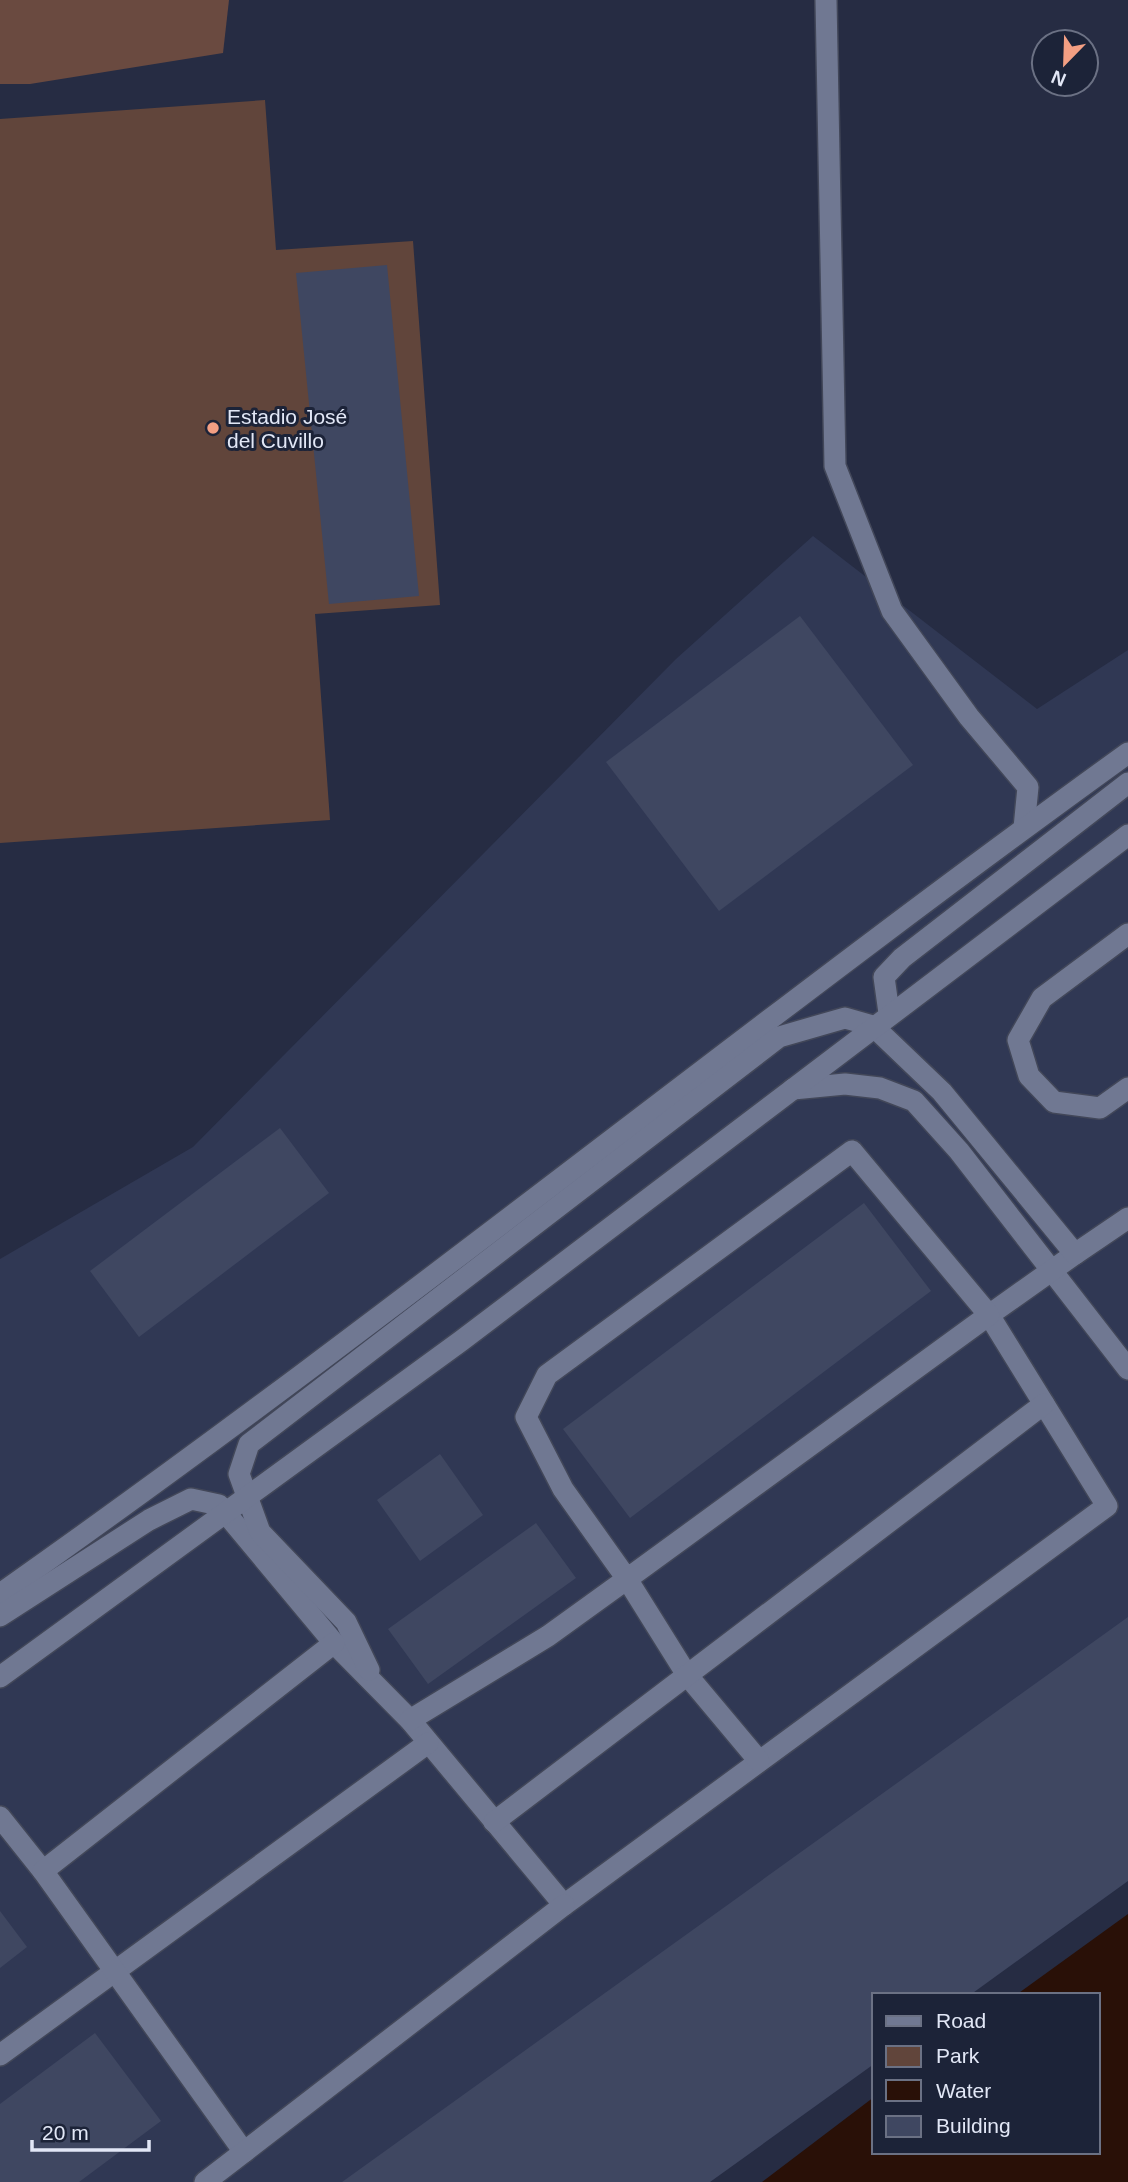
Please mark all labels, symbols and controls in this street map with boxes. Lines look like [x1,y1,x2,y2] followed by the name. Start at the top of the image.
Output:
[1030,28,1100,98] north arrow
[1048,66,1069,91] text: N
[227,405,347,452] place label: Estadio José del Cuvillo
[205,420,221,436] marker: Estadio José del Cuvillo
[872,1993,1100,2154] legend
[936,2009,986,2032] text: Road
[936,2044,980,2067] text: Park
[936,2079,991,2102] text: Water
[32,2108,149,2152] scale bar
[936,2114,1011,2137] text: Building
[42,2121,89,2144] text: 20 m

